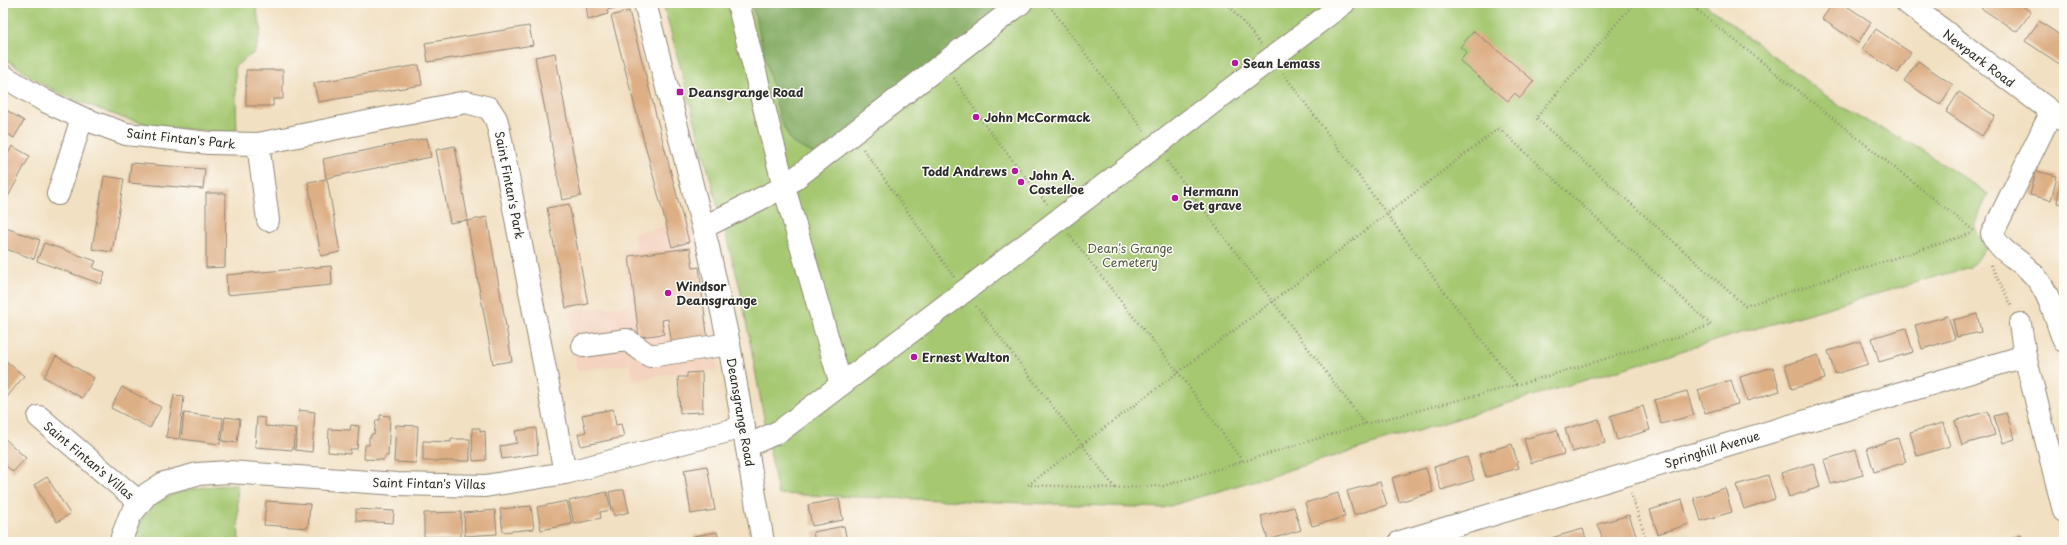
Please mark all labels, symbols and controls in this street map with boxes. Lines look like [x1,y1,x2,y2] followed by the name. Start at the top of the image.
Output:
[1939,25,2019,91] street label: Newpark Road
[1243,54,1320,72] place label: Sean Lemass
[1230,58,1240,68] marker: Sean Lemass
[688,83,803,101] place label: Deansgrange Road
[675,87,685,97] marker: Deansgrange Road
[984,108,1091,126] place label: John McCormack
[971,112,981,122] marker: John McCormack
[126,123,236,153] street label: Saint Fintan's Park
[491,130,529,240] street label: Saint Fintan's Park
[922,162,1007,180] place label: Todd Andrews
[1010,166,1020,176] marker: Todd Andrews
[1029,166,1084,198] place label: John A. Costelloe
[1016,177,1026,187] marker: John A. Costelloe
[1183,182,1242,214] place label: Hermann Get grave
[1170,193,1180,203] marker: Hermann Get grave
[1087,239,1173,271] park label: Dean's Grange Cemetery
[676,277,757,309] place label: Windsor Deansgrange
[663,288,673,298] marker: Windsor Deansgrange
[922,348,1010,366] place label: Ernest Walton
[909,352,919,362] marker: Ernest Walton
[723,356,759,468] street label: Deansgrange Road
[40,417,139,504] street label: Saint Fintan's Villas
[1662,426,1762,472] street label: Springhill Avenue
[372,473,486,493] street label: Saint Fintan's Villas

